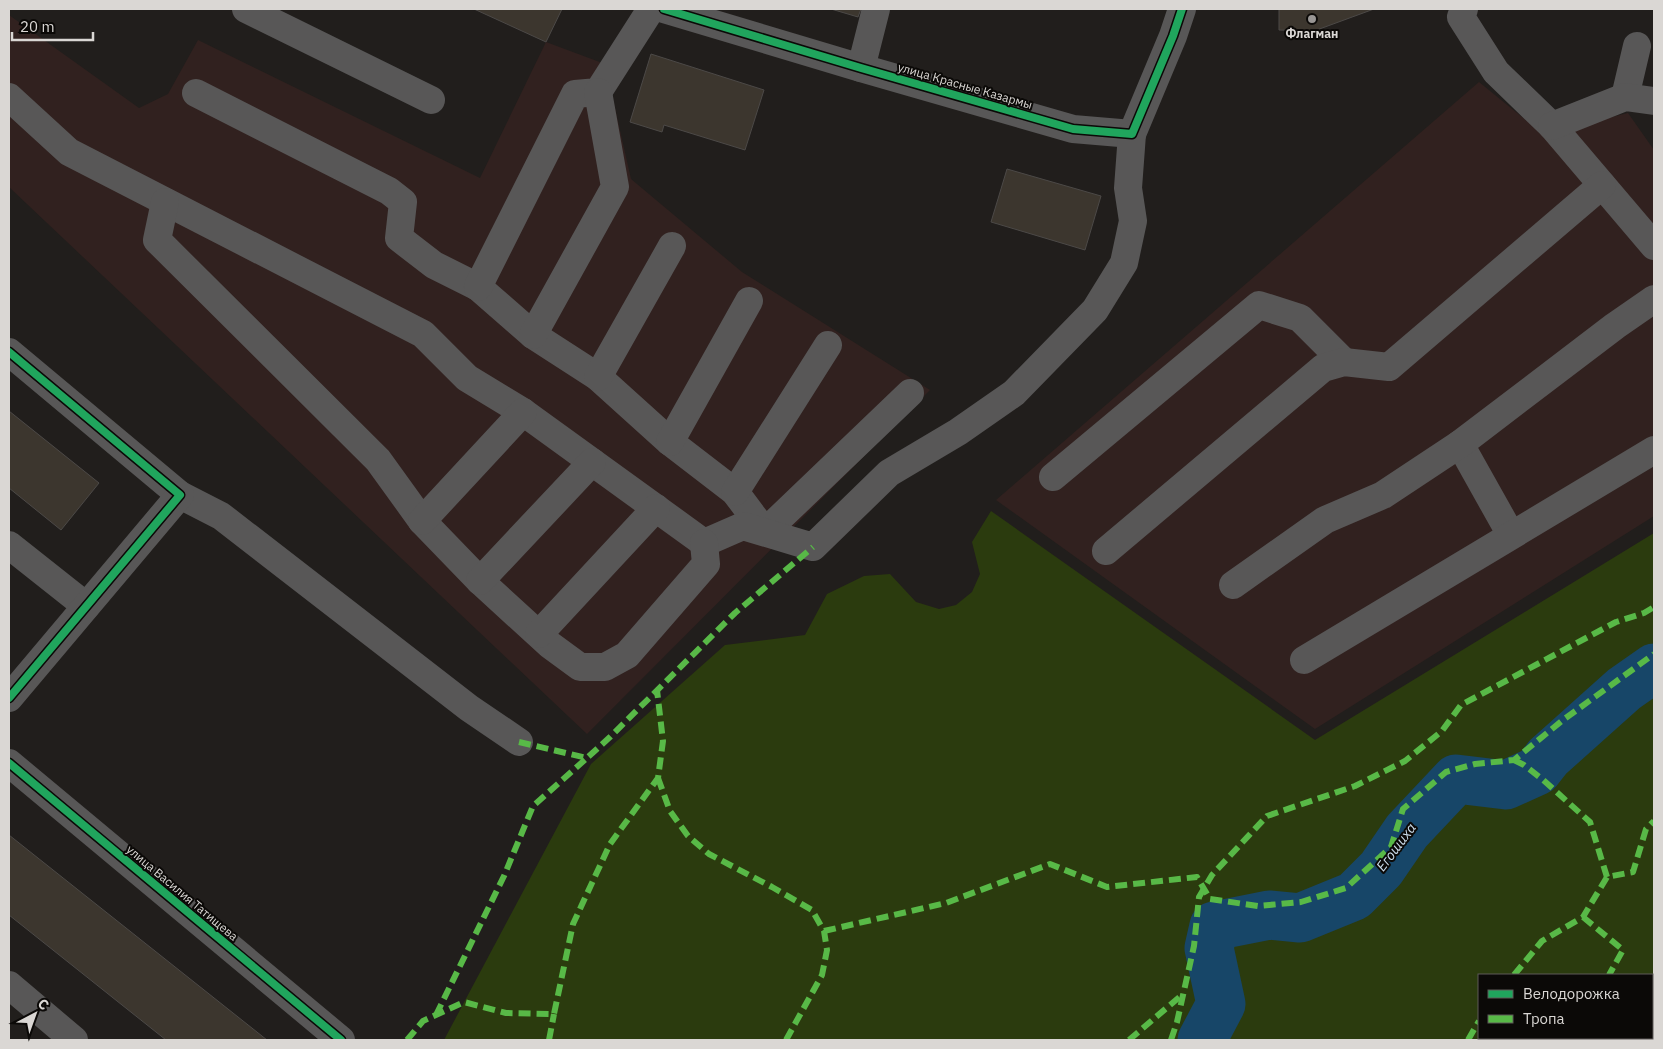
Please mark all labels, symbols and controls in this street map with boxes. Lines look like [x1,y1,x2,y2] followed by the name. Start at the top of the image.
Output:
[12,10,94,42] scale bar
[1306,13,1318,25] marker: Флагман
[20,17,55,36] text: 20 m
[1286,26,1338,41] place label: Флагман
[896,59,1034,112] street label: улица Красные Казармы
[1372,819,1420,875] water label: Егошиха
[124,842,242,944] street label: улица Василия Татищева
[1478,974,1653,1039] legend
[1523,984,1620,1003] text: Велодорожка
[10,989,60,1039] north arrow
[34,994,53,1014] text: С
[1523,1009,1565,1028] text: Тропа

